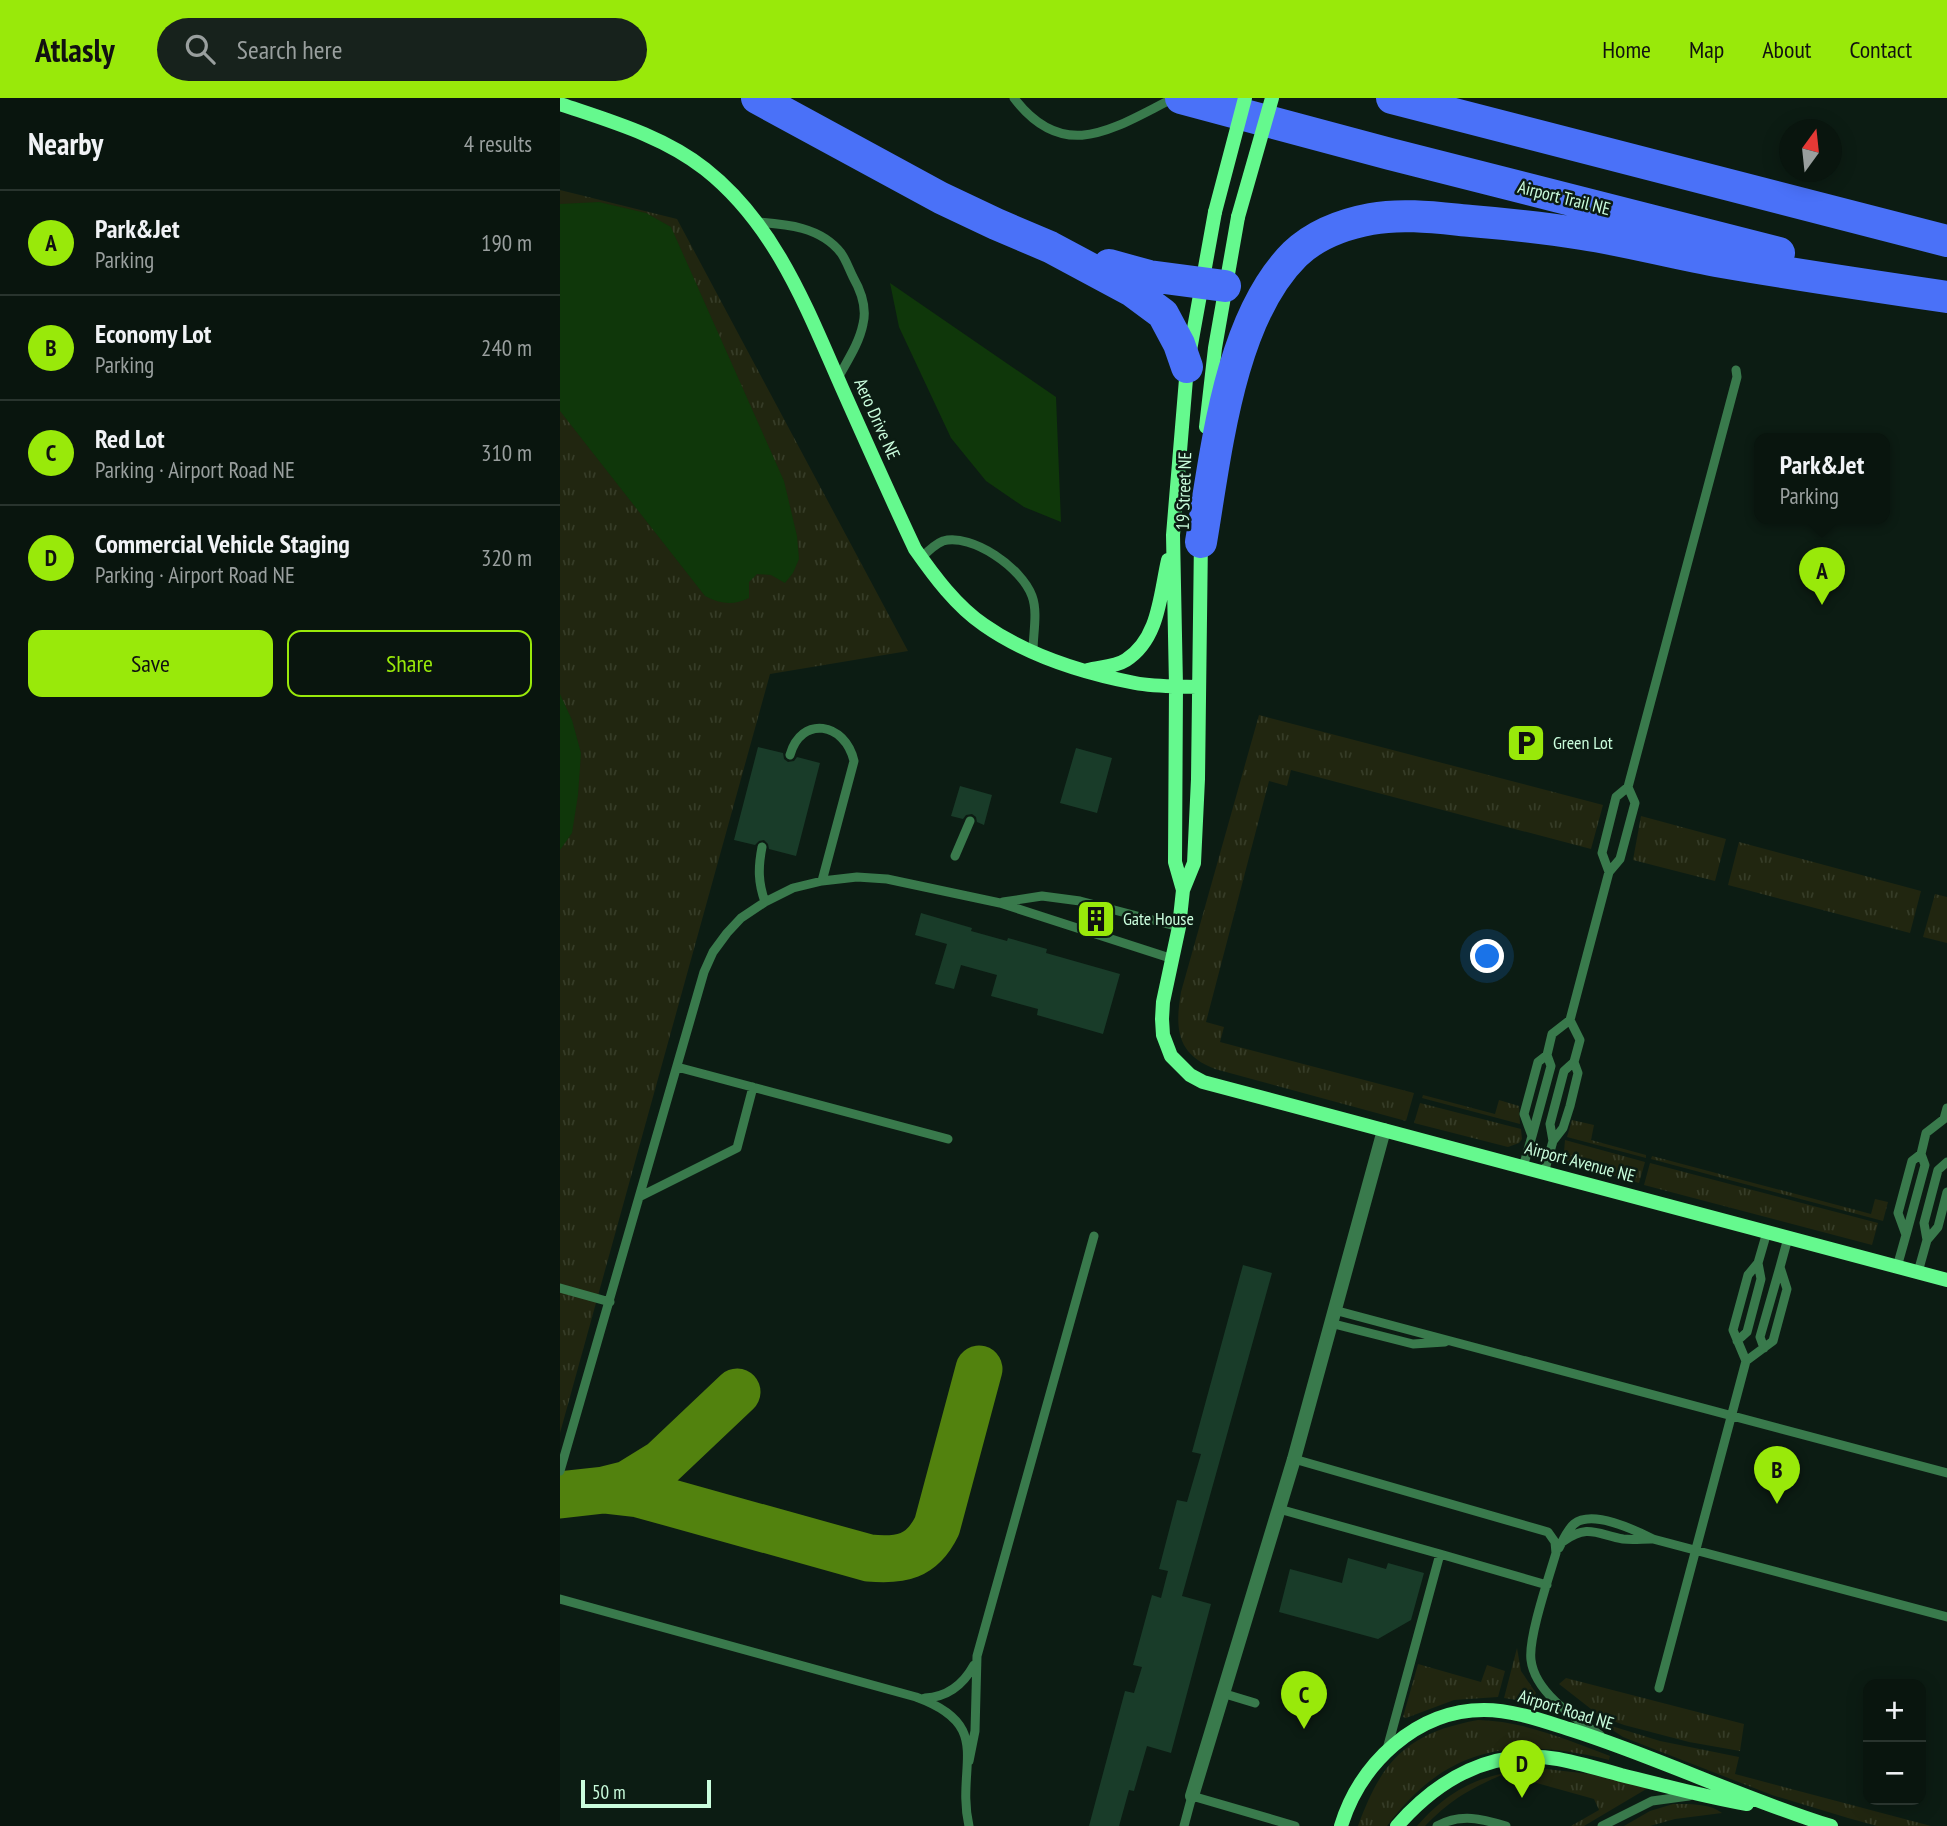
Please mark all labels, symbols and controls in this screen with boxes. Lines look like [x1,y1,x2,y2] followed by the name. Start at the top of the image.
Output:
[157,18,647,81] search box
[35,28,115,71] text: Atlasly
[181,30,219,68] icon: search
[237,33,342,66] text: Search here
[1602,34,1651,65] text: Home
[1689,34,1724,65] text: Map
[1762,34,1811,65] text: About
[1849,34,1912,65] text: Contact
[1779,119,1842,182] north arrow
[28,124,103,163] text: Nearby
[464,129,532,158] text: 4 results
[1515,175,1613,220] street label: Airport Trail NE
[95,212,180,245] text: Park&Jet
[45,228,57,257] text: A
[481,228,532,257] text: 190 m
[95,245,154,274] text: Parking
[95,317,211,350] text: Economy Lot
[45,333,57,362] text: B
[481,333,532,362] text: 240 m
[95,350,154,379] text: Parking
[849,375,905,463] street label: Aero Drive NE
[95,422,165,455] text: Red Lot
[1754,433,1890,524] popup
[46,438,56,467] text: C
[481,438,532,467] text: 310 m
[1780,448,1864,481] text: Park&Jet
[1171,451,1196,531] street label: 19 Street NE
[95,455,295,484] text: Parking · Airport Road NE
[1780,481,1839,510] text: Parking
[95,527,350,560] text: Commercial Vehicle Staging
[45,543,57,572] text: D
[481,543,532,572] text: 320 m
[1799,547,1845,605] pin: A
[95,560,295,589] text: Parking · Airport Road NE
[28,630,273,697] button: Save
[287,630,532,697] button: Share
[1505,722,1547,764] parking icon: Green Lot
[1553,731,1613,754] place label: Green Lot
[1075,898,1117,940] building icon: Gate House
[1123,907,1194,930] place label: Gate House
[1470,939,1504,973] your location
[1522,1136,1638,1187] street label: Airport Avenue NE
[1754,1446,1800,1504] pin: B
[1281,1671,1327,1729] pin: C
[1863,1679,1926,1805] map controls
[1863,1679,1926,1742] button: +
[1515,1684,1617,1735] street label: Airport Road NE
[1499,1740,1545,1798] pin: D
[1863,1742,1926,1805] button: −
[581,1777,710,1809] scale bar
[592,1780,626,1804] text: 50 m

